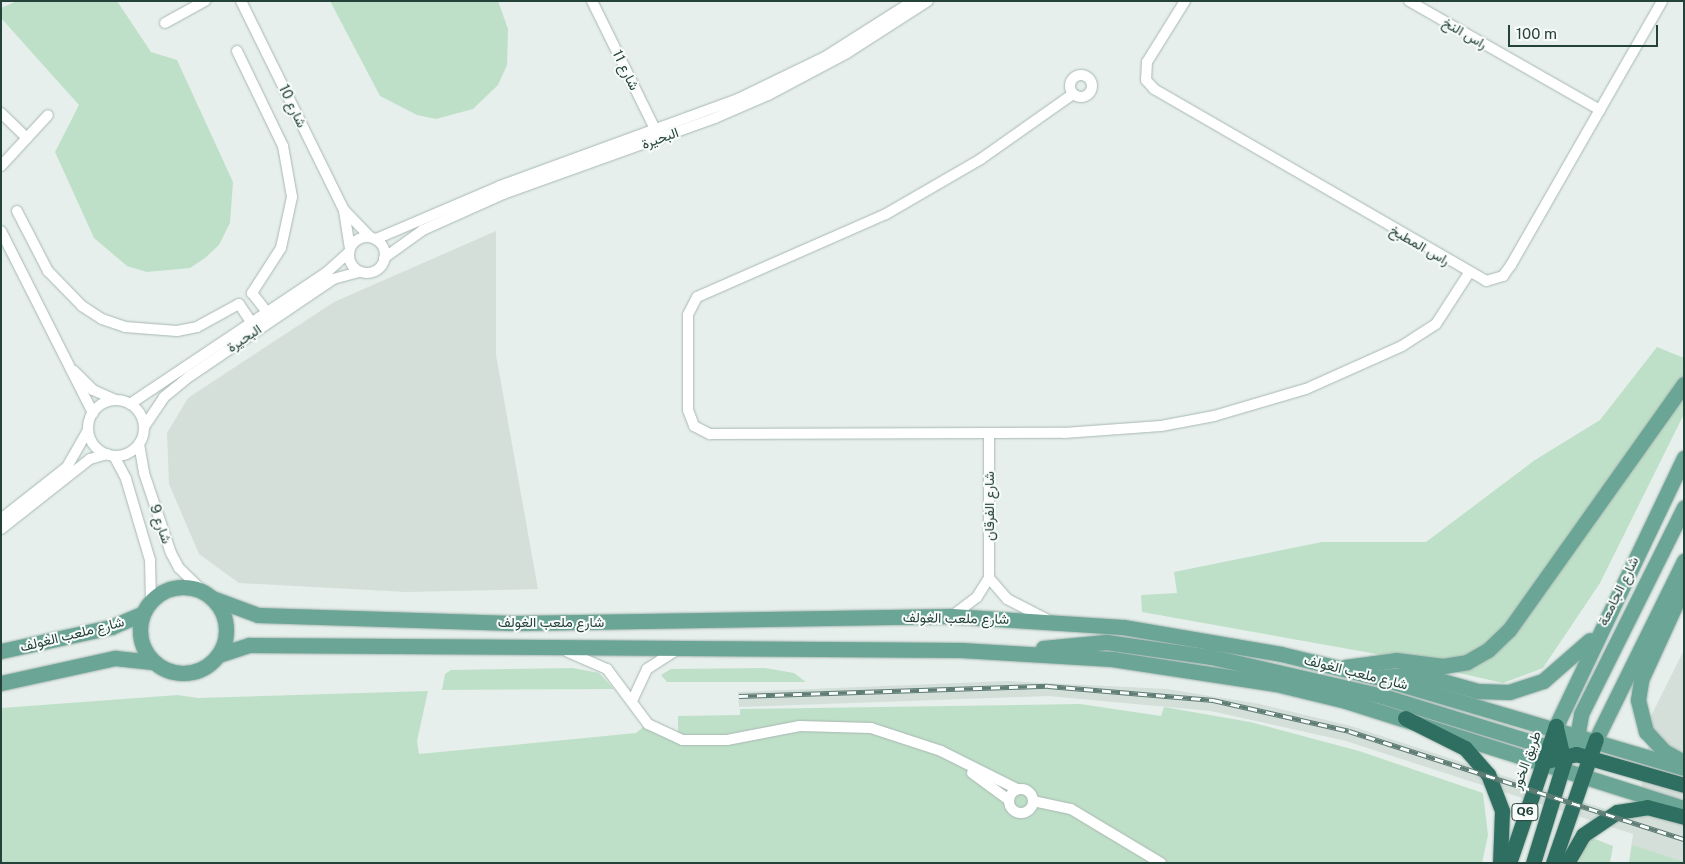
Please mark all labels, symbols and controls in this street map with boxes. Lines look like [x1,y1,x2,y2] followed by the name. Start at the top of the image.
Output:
[1440,14,1490,52] street label: راس النخ
[1510,15,1660,47] scale bar
[1516,25,1557,42] text: 100 m
[609,47,643,93] street label: شارع 11
[275,82,311,130] street label: شارع 10
[639,124,681,152] street label: البحيرة
[1387,221,1453,269] street label: راس المطبخ
[224,320,264,356] street label: البحيرة
[981,471,997,541] street label: شارع الفرقان
[146,502,176,546] street label: شارع 9
[1594,554,1642,628] street label: شارع الجامعة
[903,609,1009,627] street label: شارع ملعب الغولف
[18,613,126,655] street label: شارع ملعب الغولف
[498,614,604,630] street label: شارع ملعب الغولف
[1302,651,1410,693] street label: شارع ملعب الغولف
[1508,729,1544,791] street label: طريق الخور
[1511,802,1539,822] road number: Q6

